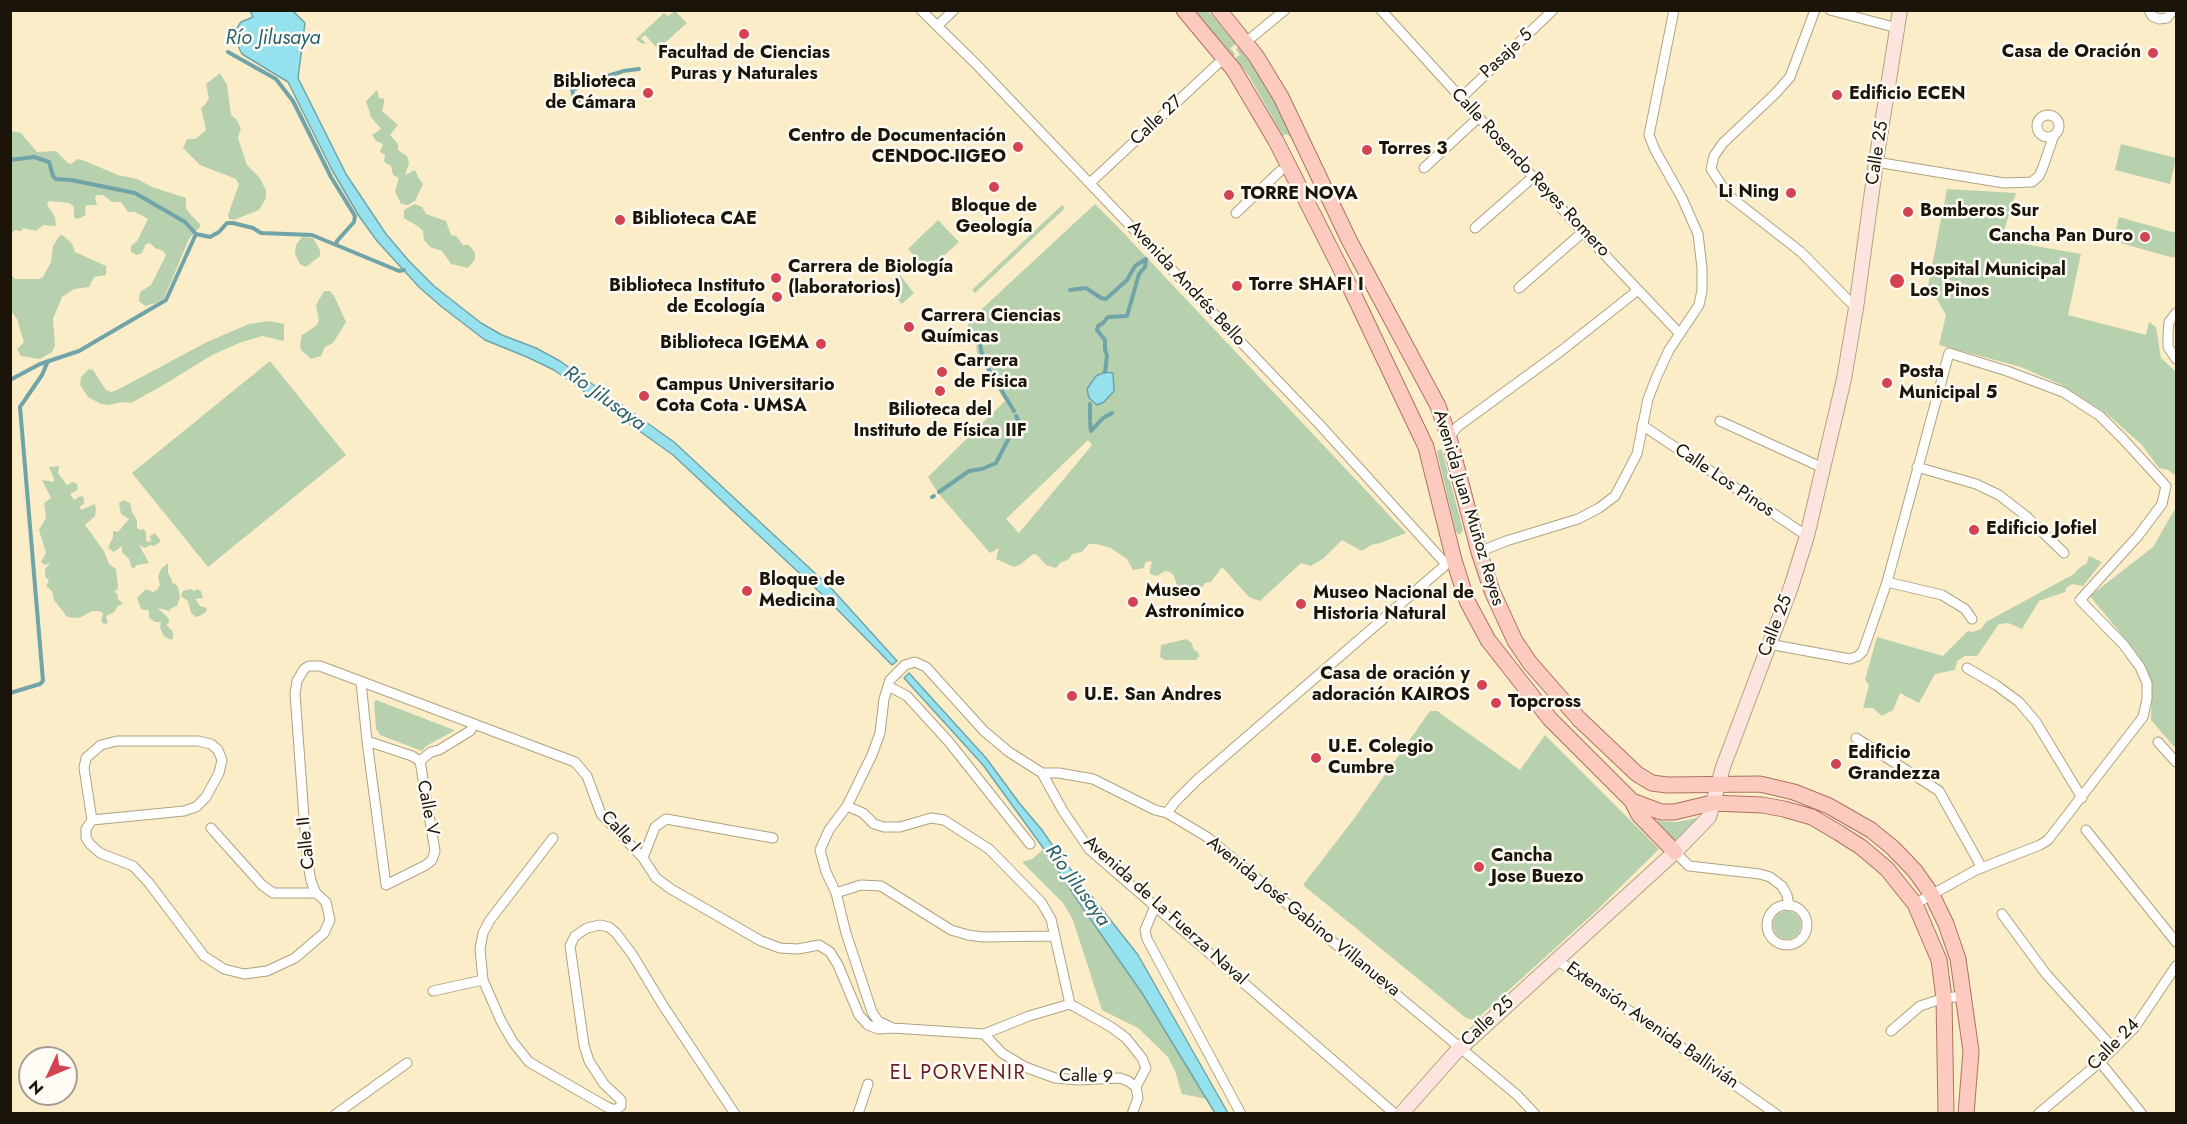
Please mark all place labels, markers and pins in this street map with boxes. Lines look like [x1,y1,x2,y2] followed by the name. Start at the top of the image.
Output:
[737,27,751,41] marker: Facultad de Ciencias Puras y Naturales
[2002,42,2141,64] place label: Casa de Oración
[658,43,830,86] place label: Facultad de Ciencias Puras y Naturales
[2146,46,2160,60] marker: Casa de Oración
[545,72,636,115] place label: Biblioteca de Cámara
[1849,84,1966,106] place label: Edificio ECEN
[641,86,655,100] marker: Biblioteca de Cámara
[1830,88,1844,102] marker: Edificio ECEN
[788,126,1006,168] place label: Centro de Documentación CENDOC-IIGEO
[1379,139,1448,161] place label: Torres 3
[1011,140,1025,154] marker: Centro de Documentación CENDOC-IIGEO
[1360,143,1374,157] marker: Torres 3
[987,180,1001,194] marker: Bloque de Geología
[1719,182,1779,204] place label: Li Ning
[1241,184,1358,206] place label: TORRE NOVA
[1784,186,1798,200] marker: Li Ning
[1222,188,1236,202] marker: TORRE NOVA
[951,196,1037,238] place label: Bloque de Geología
[1920,201,2039,223] place label: Bomberos Sur
[1901,205,1915,219] marker: Bomberos Sur
[632,209,757,231] place label: Biblioteca CAE
[613,213,627,227] marker: Biblioteca CAE
[1989,226,2133,248] place label: Cancha Pan Duro
[2138,230,2152,244] marker: Cancha Pan Duro
[788,257,953,300] place label: Carrera de Biología (laboratorios)
[1910,260,2066,302] place label: Hospital Municipal Los Pinos
[769,271,783,285] marker: Carrera de Biología (laboratorios)
[1888,272,1906,290] marker: Hospital Municipal Los Pinos
[1249,275,1364,297] place label: Torre SHAFI I
[609,276,765,318] place label: Biblioteca Instituto de Ecología
[1230,279,1244,293] marker: Torre SHAFI I
[770,290,784,304] marker: Biblioteca Instituto de Ecología
[921,306,1061,348] place label: Carrera Ciencias Químicas
[902,320,916,334] marker: Carrera Ciencias Químicas
[660,333,809,355] place label: Biblioteca IGEMA
[814,337,828,351] marker: Biblioteca IGEMA
[954,351,1028,394] place label: Carrera de Física
[1899,362,1997,404] place label: Posta Municipal 5
[935,365,949,379] marker: Carrera de Física
[656,375,835,418] place label: Campus Universitario Cota Cota - UMSA
[1880,376,1894,390] marker: Posta Municipal 5
[933,384,947,398] marker: Bilioteca del Instituto de Física IIF
[637,389,651,403] marker: Campus Universitario Cota Cota - UMSA
[853,400,1027,442] place label: Bilioteca del Instituto de Física IIF
[1986,519,2097,541] place label: Edificio Jofiel
[1967,523,1981,537] marker: Edificio Jofiel
[759,570,845,612] place label: Bloque de Medicina
[1145,581,1244,624] place label: Museo Astronímico
[1313,583,1474,626] place label: Museo Nacional de Historia Natural
[740,584,754,598] marker: Bloque de Medicina
[1126,595,1140,609] marker: Museo Astronímico
[1294,597,1308,611] marker: Museo Nacional de Historia Natural
[1312,664,1470,706] place label: Casa de oración y adoración KAIROS
[1475,678,1489,692] marker: Casa de oración y adoración KAIROS
[1084,685,1222,707] place label: U.E. San Andres
[1065,689,1079,703] marker: U.E. San Andres
[1508,692,1581,714] place label: Topcross
[1489,696,1503,710] marker: Topcross
[1328,737,1433,780] place label: U.E. Colegio Cumbre
[1848,743,1940,786] place label: Edificio Grandezza
[1309,751,1323,765] marker: U.E. Colegio Cumbre
[1829,757,1843,771] marker: Edificio Grandezza
[1491,846,1584,888] place label: Cancha Jose Buezo
[1472,860,1486,874] marker: Cancha Jose Buezo

